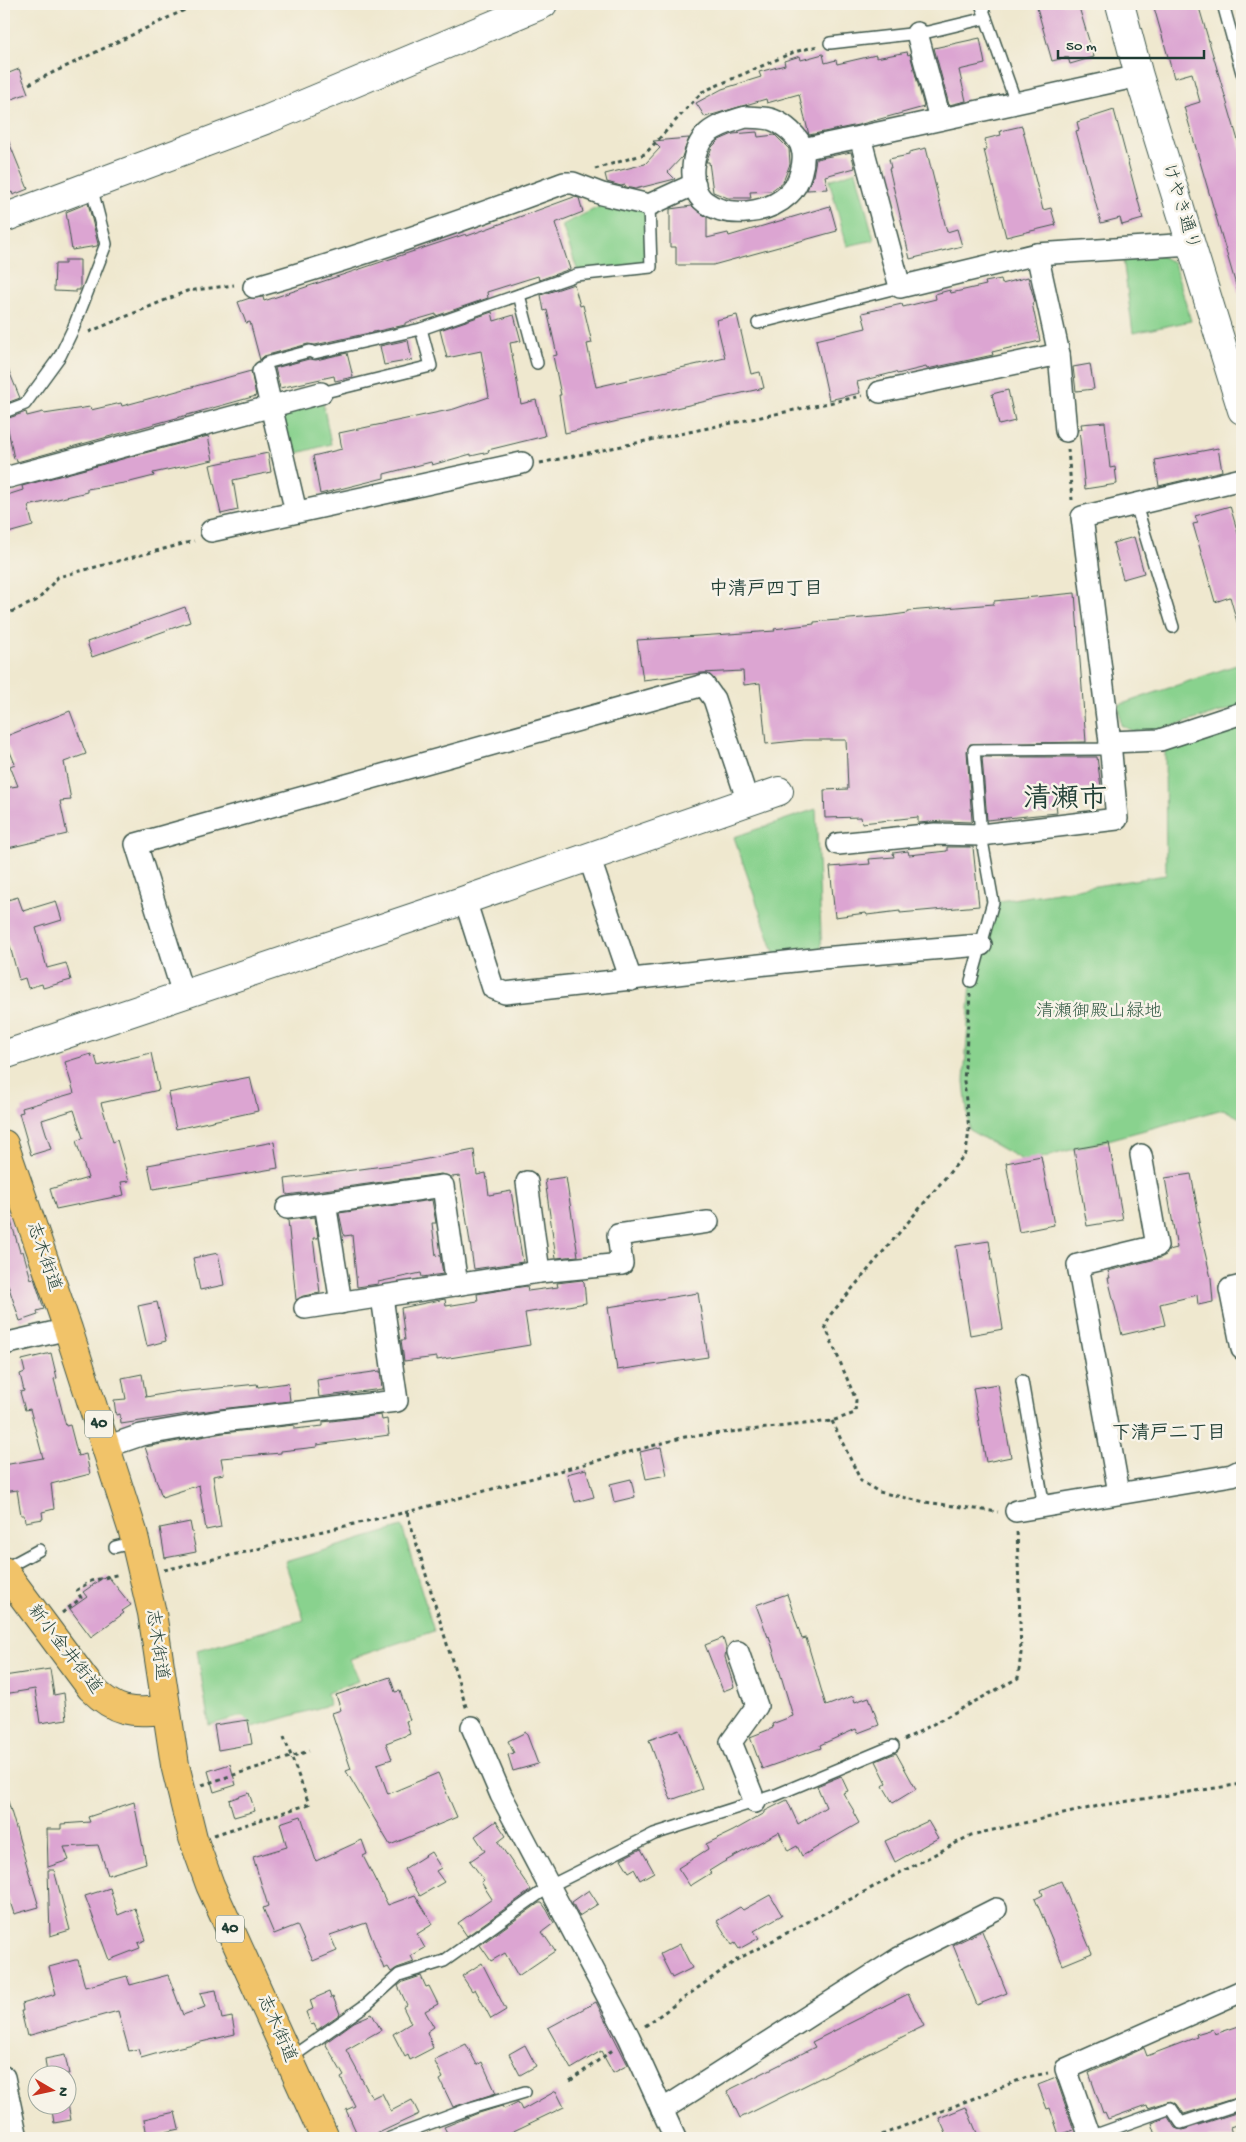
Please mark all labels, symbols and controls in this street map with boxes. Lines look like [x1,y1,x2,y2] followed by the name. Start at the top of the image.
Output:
[1058,28,1205,60] scale bar
[1066,38,1097,56] text: 50 m
[1157,161,1203,253] street label: けやき通り
[709,578,823,602] district label: 中清戸四丁目
[1023,783,1107,817] district label: 清瀬市
[1036,1001,1162,1023] park label: 清瀬御殿山緑地
[21,1219,66,1294] street label: 志木街道
[85,1410,113,1438] road number: 40
[1112,1422,1226,1446] district label: 下清戸二丁目
[22,1600,106,1699] street label: 新小金井街道
[141,1608,172,1682] street label: 志木街道
[216,1916,244,1942] road number: 40
[252,1991,301,2066] street label: 志木街道
[28,2064,78,2114] north arrow
[53,2086,71,2097] text: N

